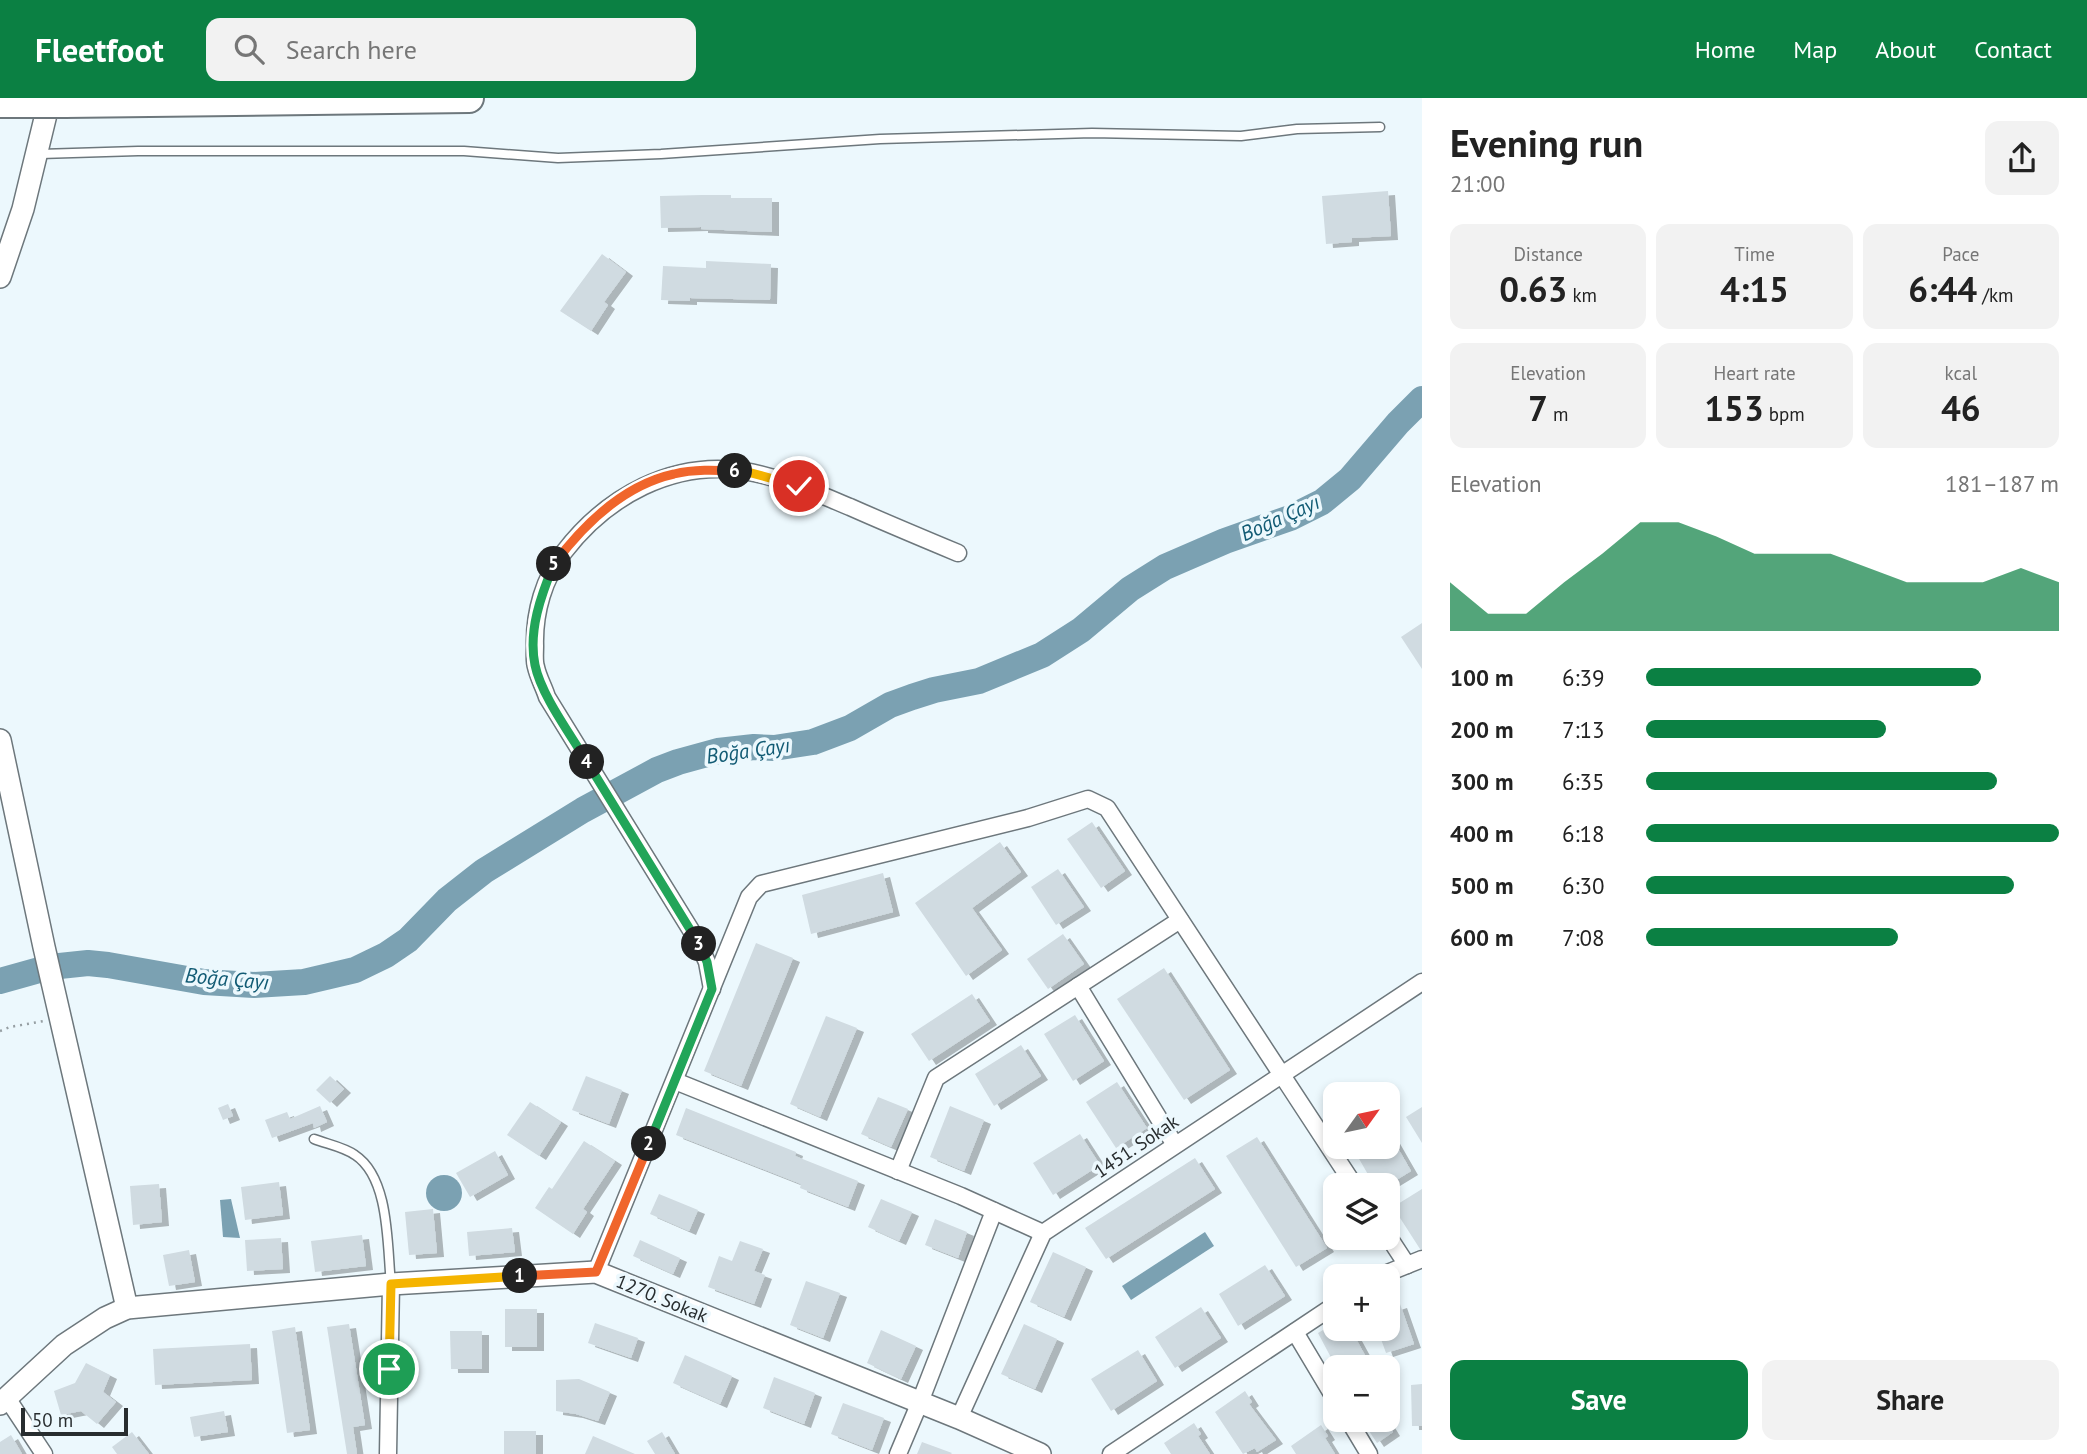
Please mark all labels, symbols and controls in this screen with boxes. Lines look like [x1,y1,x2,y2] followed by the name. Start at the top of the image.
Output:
[206,18,696,81] search box
[35,28,164,71] text: Fleetfoot
[230,30,268,68] icon: search
[286,33,417,66] text: Search here
[1695,34,1755,65] text: Home
[1793,34,1837,65] text: Map
[1875,34,1936,65] text: About
[1974,34,2052,65] text: Contact
[1450,118,1643,167] text: Evening run
[1985,121,2059,195] button: share
[1450,169,1505,198] text: 21:00
[1513,242,1583,266] text: Distance
[1734,242,1775,266] text: Time
[1942,242,1979,266] text: Pace
[1499,266,1567,312] text: 0.63
[1720,266,1789,312] text: 4:15
[1908,266,1977,312] text: 6:44
[1567,283,1597,307] text: km
[1977,283,2013,307] text: /km
[1510,361,1586,385] text: Elevation
[1713,361,1796,385] text: Heart rate
[1945,361,1977,385] text: kcal
[1528,385,1548,431] text: 7
[1704,385,1764,431] text: 153
[1941,385,1981,431] text: 46
[1548,402,1568,426] text: m
[1764,402,1805,426] text: bpm
[718,454,752,488] pin: 6
[769,456,829,516] pin
[729,458,740,482] text: 6
[780,467,818,505] icon: check
[1450,469,1542,498] text: Elevation
[1945,469,2059,498] text: 181–187 m
[1236,488,1324,547] water label: Boğa Çayı
[536,546,572,582] pin: 5
[548,551,559,575] text: 5
[1450,663,1513,692] text: 100 m
[1562,663,1605,692] text: 6:39
[1450,715,1513,744] text: 200 m
[1562,715,1605,744] text: 7:13
[704,731,791,770] water label: Boğa Çayı
[570,744,604,780] pin: 4
[581,749,592,773] text: 4
[1450,767,1513,796] text: 300 m
[1562,767,1605,796] text: 6:35
[1450,819,1513,848] text: 400 m
[1562,819,1605,848] text: 6:18
[1450,871,1513,900] text: 500 m
[1562,871,1605,900] text: 6:30
[1450,923,1513,952] text: 600 m
[1562,923,1605,952] text: 7:08
[682,926,716,962] pin: 3
[693,931,704,955] text: 3
[184,961,270,996] water label: Boğa Çayı
[1323,1082,1400,1158] north arrow
[1323,1082,1400,1432] map controls
[1089,1109,1183,1183] street label: 1451. Sokak
[632,1126,666,1162] pin: 2
[643,1131,654,1155] text: 2
[1323,1173,1400,1250] button: layers
[503,1258,538,1294] pin: 1
[514,1263,525,1287] text: 1
[1323,1264,1400,1341] button: +
[613,1269,711,1327] street label: 1270. Sokak
[359,1339,419,1399] pin
[370,1350,408,1388] icon: arrive
[1323,1355,1400,1432] button: −
[1450,1360,1748,1440] button: Save
[1762,1360,2059,1440] button: Share
[21,1405,128,1437] scale bar
[32,1408,73,1432] text: 50 m

